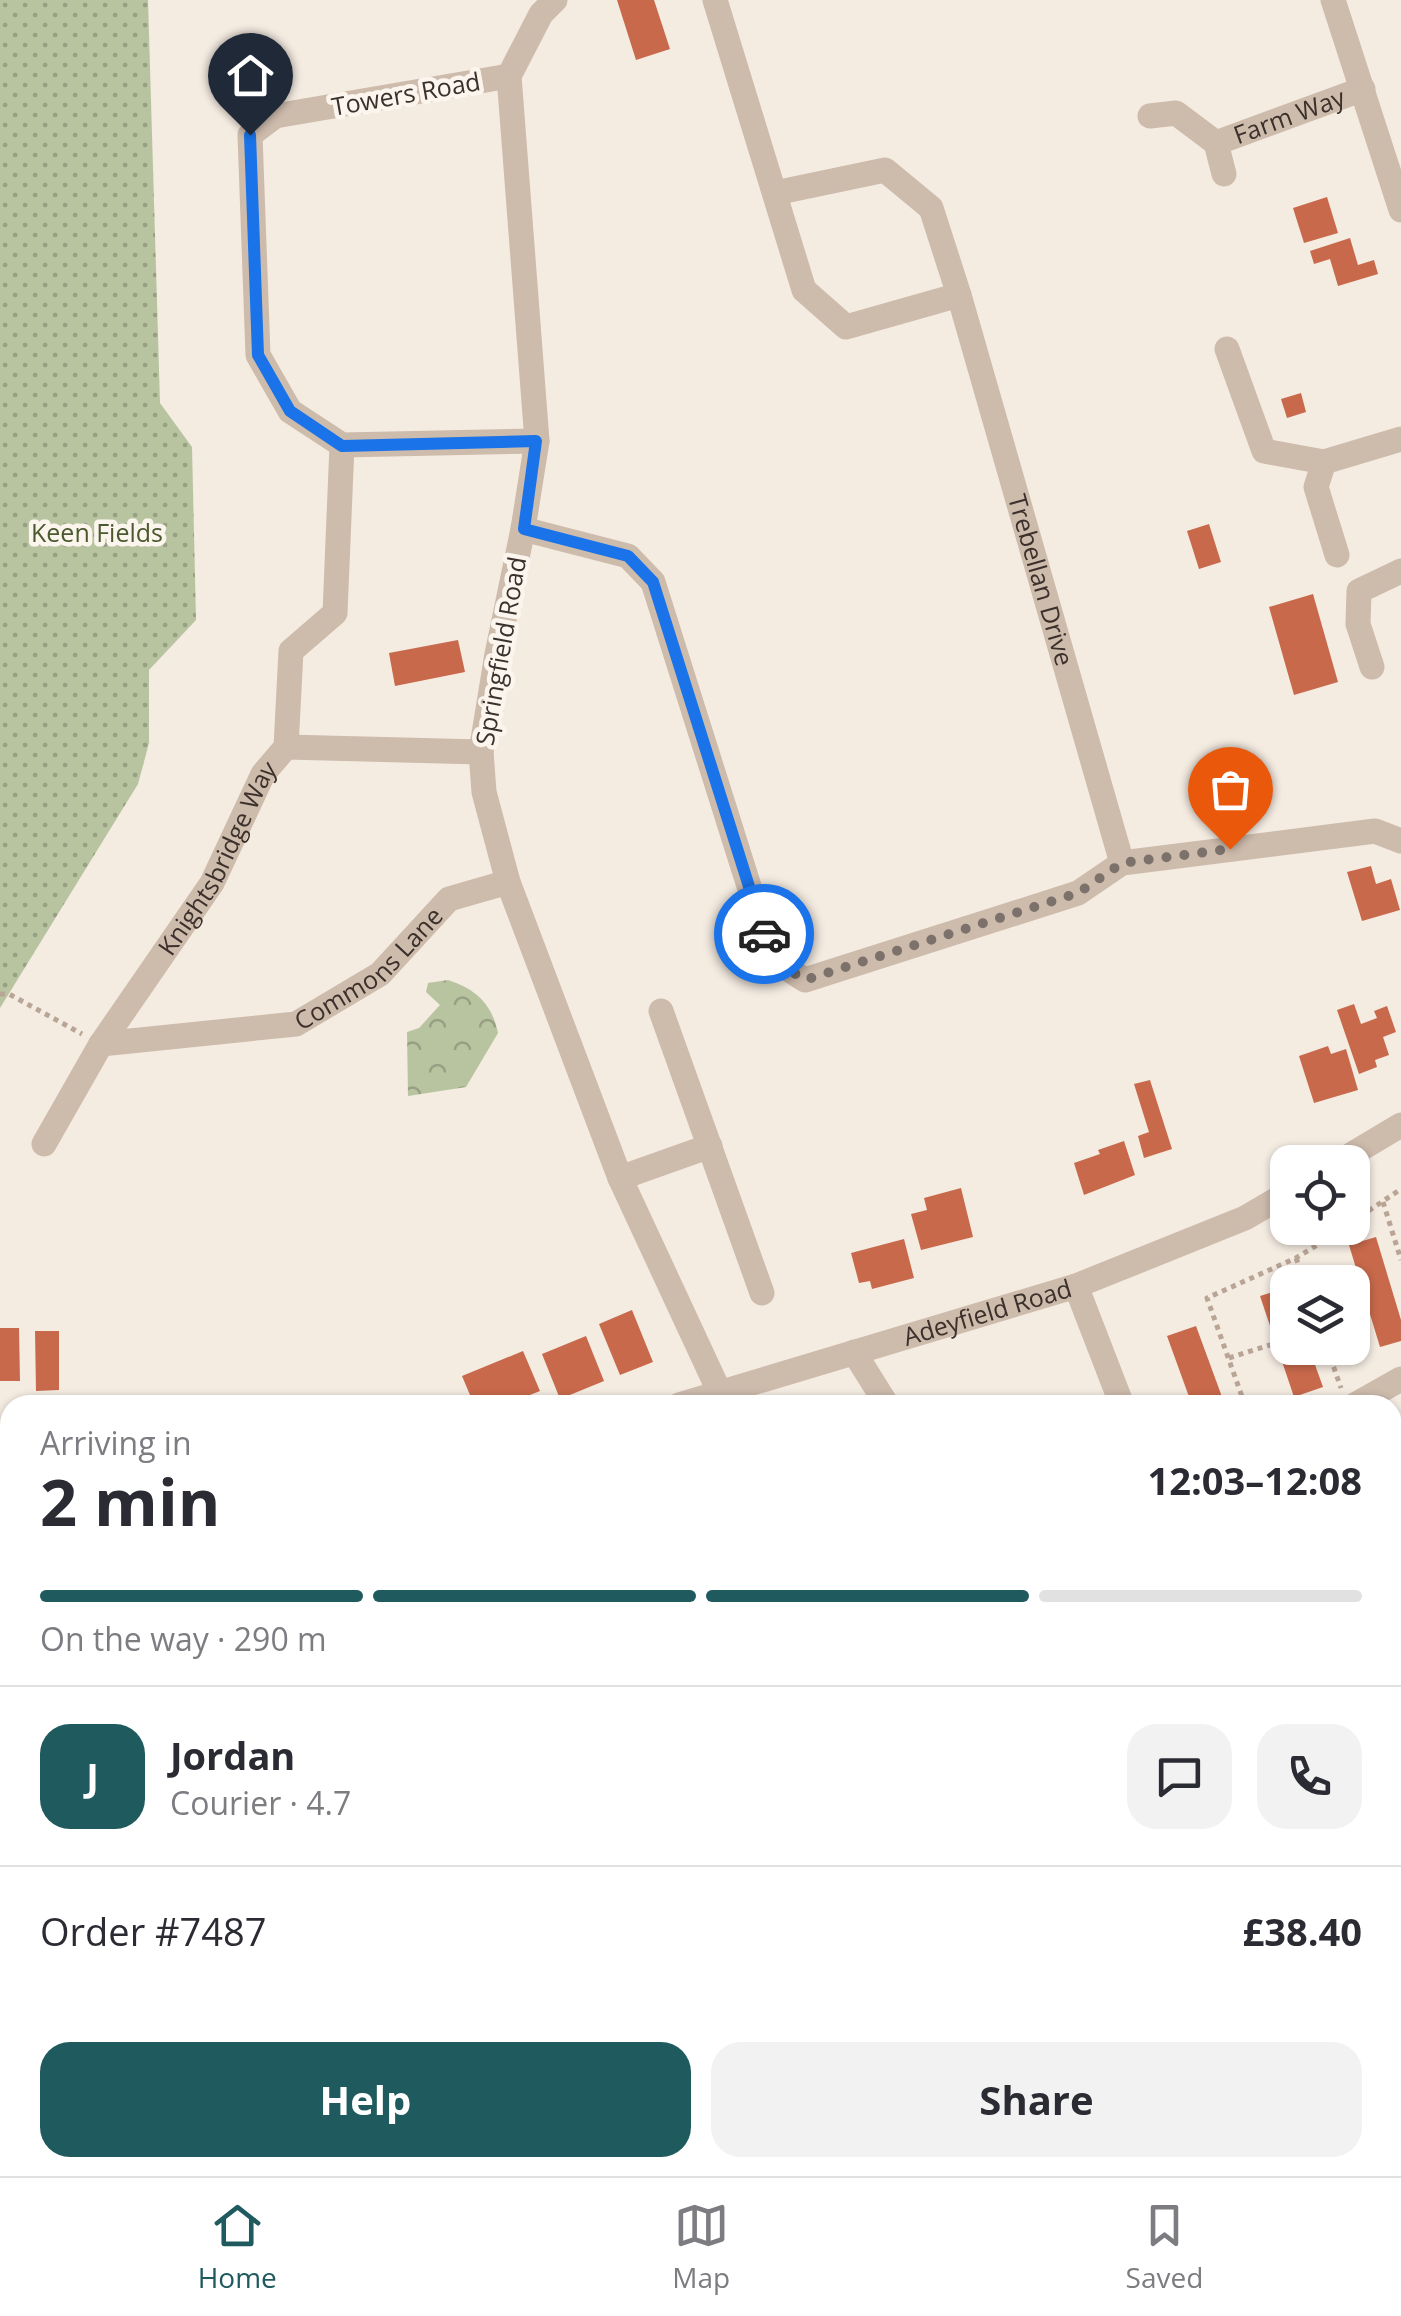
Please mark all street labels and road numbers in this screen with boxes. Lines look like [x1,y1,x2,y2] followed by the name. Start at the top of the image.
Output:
[329,63,483,123] street label: Towers Road
[1228,79,1350,151] street label: Farm Way
[1001,490,1083,670] street label: Trebellan Drive
[467,554,533,748] street label: Springfield Road
[149,752,284,962] street label: Knightsbridge Way
[288,899,450,1037] street label: Commons Lane
[899,1270,1075,1353] street label: Adeyfield Road

